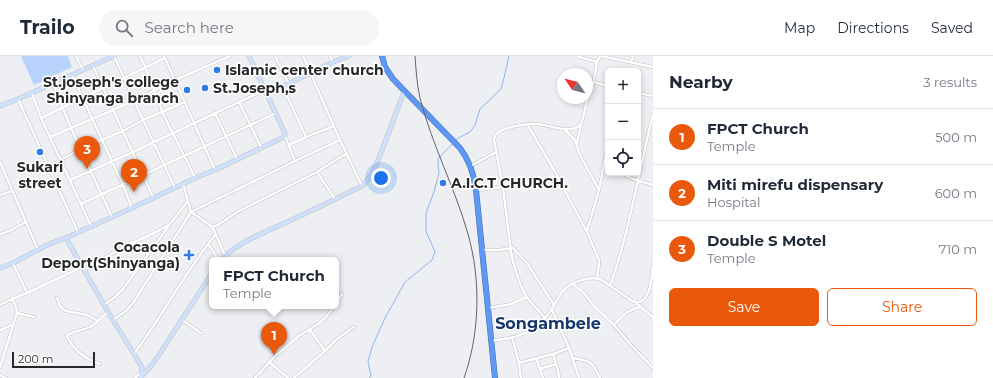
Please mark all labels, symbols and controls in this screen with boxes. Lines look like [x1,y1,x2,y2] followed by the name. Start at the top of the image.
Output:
[99,10,379,46] search box
[20,16,75,39] text: Trailo
[113,17,135,39] icon: search
[145,18,234,37] text: Search here
[784,19,815,37] text: Map
[837,19,909,37] text: Directions
[931,19,973,37] text: Saved
[225,61,384,79] place label: Islamic center church
[212,65,222,75] marker: Islamic center church
[557,68,593,104] north arrow
[605,68,641,176] map controls
[605,68,641,104] button: +
[669,72,733,92] text: Nearby
[43,73,179,107] place label: St.joseph's college Shinyanga branch
[923,74,977,90] text: 3 results
[213,79,297,97] place label: St.Joseph,s
[200,83,210,93] marker: St.Joseph,s
[182,85,192,95] marker: St.joseph's college Shinyanga branch
[605,104,641,140] button: −
[707,119,809,138] text: FPCT Church
[679,129,685,145] text: 1
[935,129,977,145] text: 500 m
[74,136,100,169] pin: 3
[707,138,756,154] text: Temple
[605,140,641,176] button: locate
[35,147,45,157] marker: Sukari street
[17,158,63,192] place label: Sukari street
[121,159,147,192] pin: 2
[371,168,391,188] your location
[450,174,568,192] place label: A.I.C.T CHURCH.
[707,175,883,194] text: Miti mirefu dispensary
[438,178,448,188] marker: A.I.C.T CHURCH.
[678,185,686,201] text: 2
[935,185,977,201] text: 600 m
[707,194,760,210] text: Hospital
[707,231,826,250] text: Double S Motel
[41,238,180,272] place label: Cocacola Deport(Shinyanga)
[678,241,686,257] text: 3
[939,241,977,257] text: 710 m
[183,249,195,261] marker: Cocacola Deport(Shinyanga)
[707,250,756,266] text: Temple
[209,257,339,309] popup
[223,266,325,285] text: FPCT Church
[223,285,272,301] text: Temple
[669,288,819,326] button: Save
[827,288,977,326] button: Share
[495,314,601,333] district label: Songambele
[261,322,287,355] pin: 1
[12,350,95,369] scale bar
[18,352,53,366] text: 200 m

